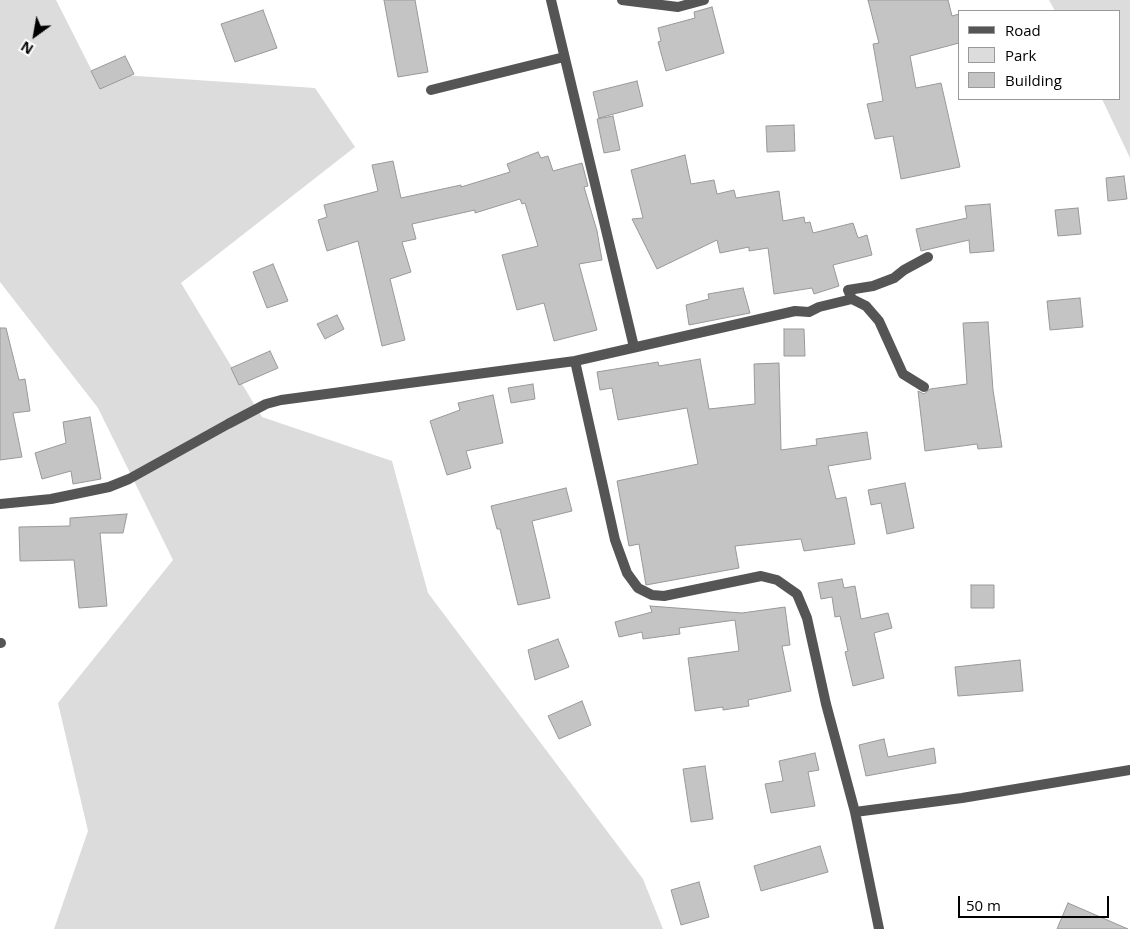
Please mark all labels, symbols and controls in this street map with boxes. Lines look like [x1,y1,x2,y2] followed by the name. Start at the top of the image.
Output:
[10,10,60,60] north arrow
[958,10,1120,100] legend
[1005,20,1041,40] text: Road
[17,37,37,59] text: N
[1005,45,1036,65] text: Park
[1005,70,1062,90] text: Building
[960,886,1111,918] scale bar
[966,895,1001,915] text: 50 m

